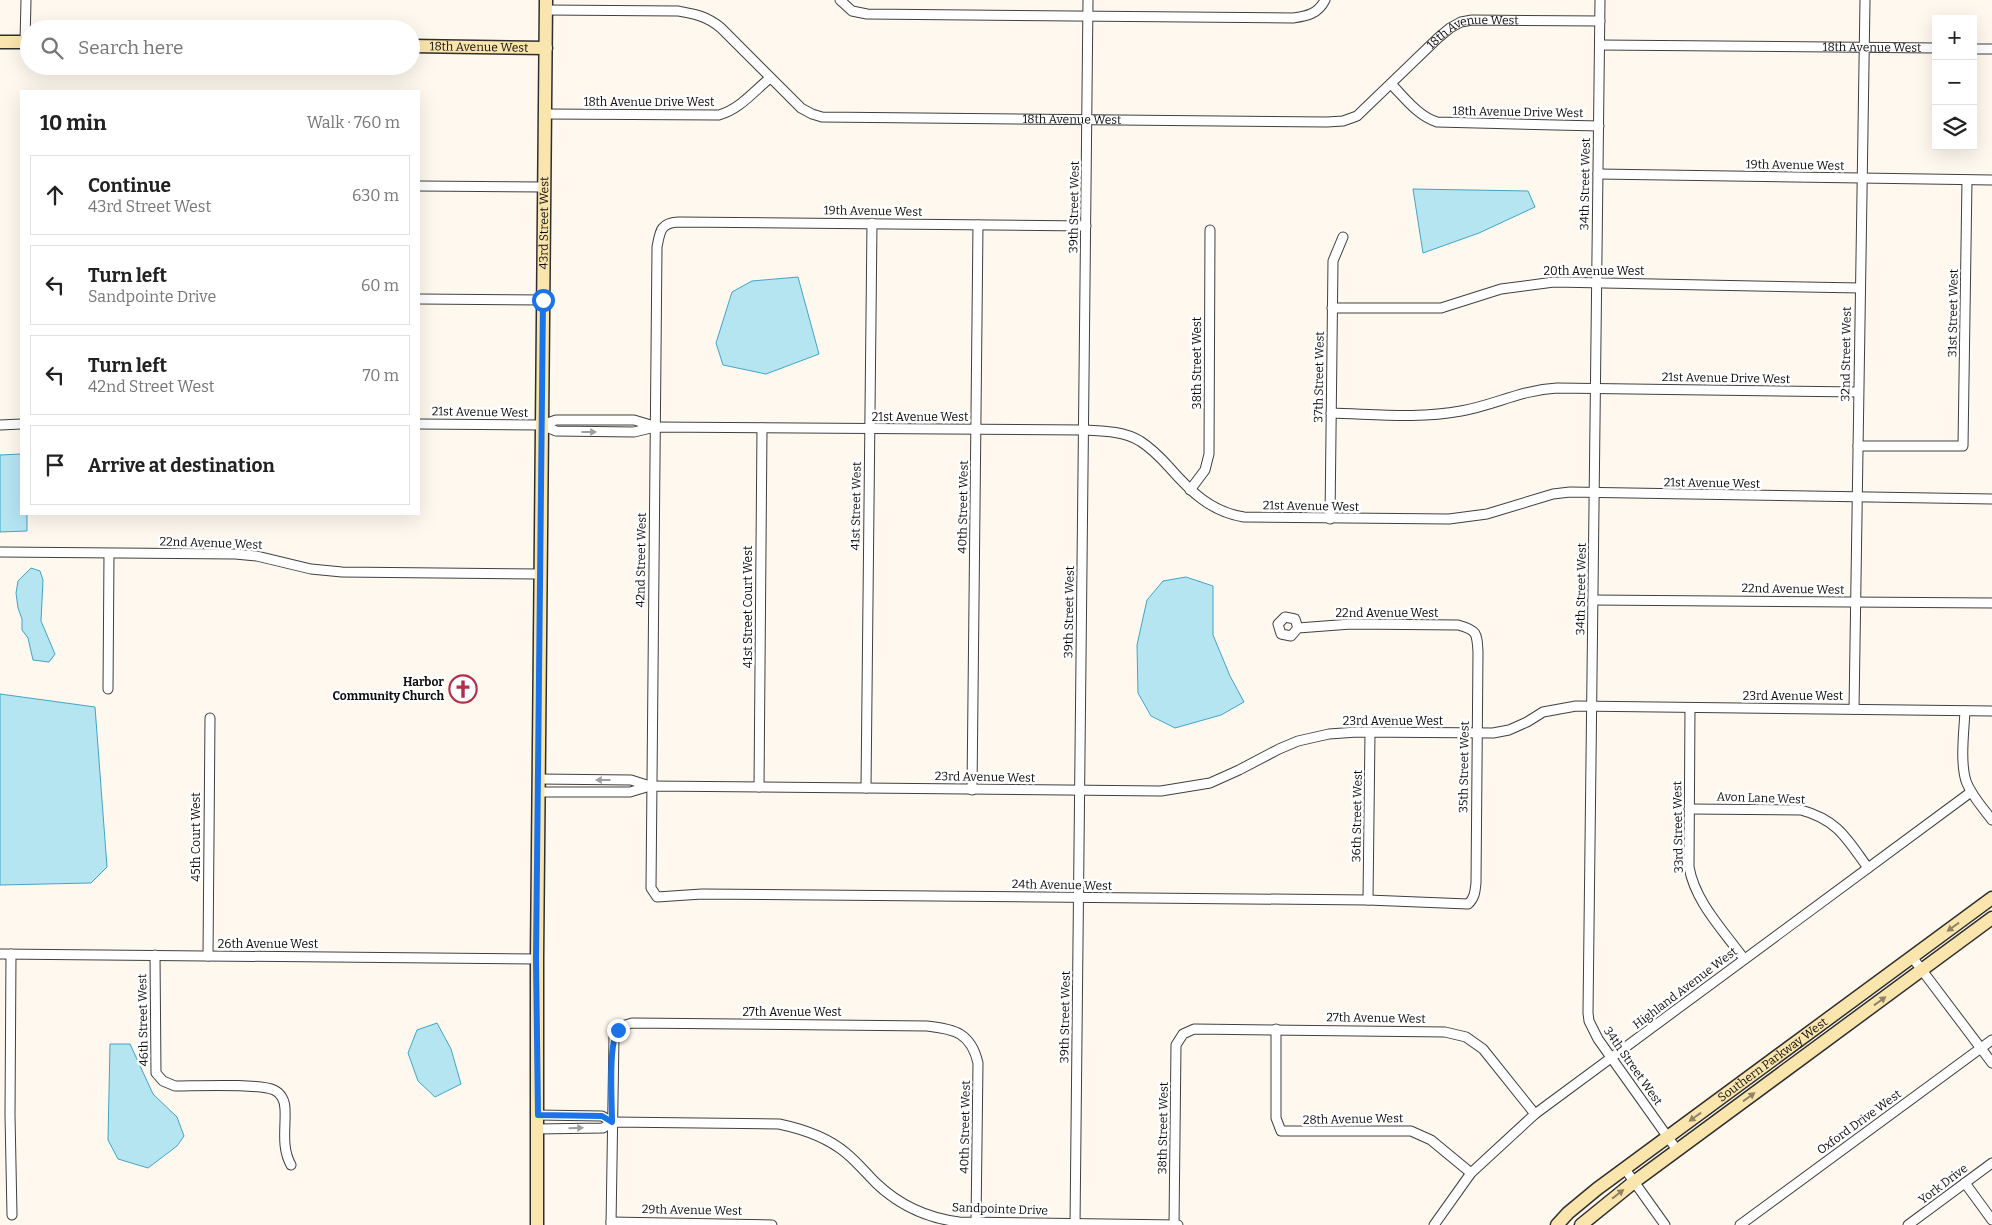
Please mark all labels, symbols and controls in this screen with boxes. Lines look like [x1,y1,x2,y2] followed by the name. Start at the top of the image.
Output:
[1424,13,1519,52] street label: 18th Avenue West
[1932,15,1977,150] map controls
[1932,15,1977,60] button: +
[20,20,420,75] search box
[38,34,66,62] icon: search
[78,36,183,59] text: Search here
[429,39,529,55] street label: 18th Avenue West
[1822,40,1922,55] street label: 18th Avenue West
[1932,60,1977,105] button: −
[584,95,715,109] street label: 18th Avenue Drive West
[1453,104,1584,120] street label: 18th Avenue Drive West
[1932,105,1977,150] button: layers
[40,110,106,136] text: 10 min
[1022,112,1122,127] street label: 18th Avenue West
[307,113,400,132] text: Walk · 760 m
[1577,137,1593,230] street label: 34th Street West
[1746,157,1845,173] street label: 19th Avenue West
[1066,160,1082,253] street label: 39th Street West
[88,174,171,197] text: Continue
[536,176,551,269] street label: 43rd Street West
[41,181,69,209] icon: ahead
[352,186,399,205] text: 630 m
[88,197,211,216] text: 43rd Street West
[824,203,923,219] street label: 19th Avenue West
[88,264,167,287] text: Turn left
[1544,264,1645,278] street label: 20th Avenue West
[1945,268,1961,357] street label: 31st Street West
[41,271,69,299] icon: left
[361,276,399,295] text: 60 m
[88,287,216,306] text: Sandpointe Drive
[532,289,555,312] route start
[1838,306,1854,402] street label: 32nd Street West
[1190,316,1204,409] street label: 38th Street West
[1311,331,1327,423] street label: 37th Street West
[88,354,167,377] text: Turn left
[41,361,69,389] icon: left
[363,366,399,385] text: 70 m
[1662,370,1791,386] street label: 21st Avenue Drive West
[88,377,215,396] text: 42nd Street West
[432,404,529,420] street label: 21st Avenue West
[872,410,969,424] street label: 21st Avenue West
[581,428,597,436] one-way arrow
[41,451,69,479] icon: arrive
[88,454,275,477] text: Arrive at destination
[955,460,971,554] street label: 40th Street West
[848,461,864,550] street label: 41st Street West
[1664,475,1761,491] street label: 21st Avenue West
[1263,498,1360,514] street label: 21st Avenue West
[633,512,649,608] street label: 42nd Street West
[159,534,263,552] street label: 22nd Avenue West
[1573,542,1589,635] street label: 34th Street West
[741,545,755,668] street label: 41st Street Court West
[1061,565,1077,658] street label: 39th Street West
[1741,581,1845,597] street label: 22nd Avenue West
[1336,606,1439,620] street label: 22nd Avenue West
[448,674,478,704] church icon: Harbor Community Church
[333,675,444,703] place label: Harbor Community Church
[1743,689,1844,703] street label: 23rd Avenue West
[1343,714,1444,728] street label: 23rd Avenue West
[1456,720,1472,813] street label: 35th Street West
[935,769,1036,785] street label: 23rd Avenue West
[1349,769,1365,862] street label: 36th Street West
[594,776,610,784] one-way arrow
[1670,780,1686,873] street label: 33rd Street West
[1716,789,1806,807] street label: Avon Lane West
[189,792,203,882] street label: 45th Court West
[1012,877,1113,893] street label: 24th Avenue West
[1946,922,1960,932] one-way arrow
[218,937,319,951] street label: 26th Avenue West
[1630,944,1740,1032] street label: Highland Avenue West
[1057,970,1073,1063] street label: 39th Street West
[135,973,151,1066] street label: 46th Street West
[1873,996,1887,1006] one-way arrow
[742,1005,842,1019] street label: 27th Avenue West
[1326,1010,1426,1026] street label: 27th Avenue West
[1715,1014,1831,1105] street label: Southern Parkway West
[607,1019,630,1042] route end
[1601,1024,1666,1108] street label: 34th Street West
[957,1080,973,1174] street label: 40th Street West
[1155,1081,1171,1174] street label: 38th Street West
[1814,1086,1904,1157] street label: Oxford Drive West
[1742,1092,1756,1102] one-way arrow
[1303,1111,1404,1127] street label: 28th Avenue West
[1688,1112,1702,1122] one-way arrow
[568,1124,584,1132] one-way arrow
[1916,1161,1970,1207] street label: York Drive
[1611,1188,1624,1199] one-way arrow
[952,1200,1048,1218] street label: Sandpointe Drive
[642,1202,743,1218] street label: 29th Avenue West

